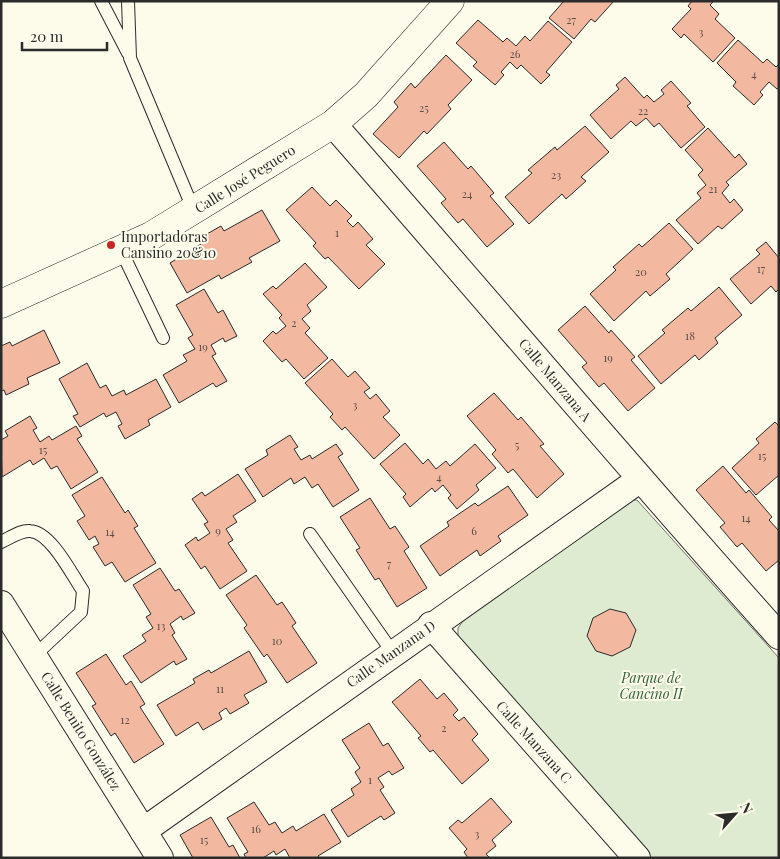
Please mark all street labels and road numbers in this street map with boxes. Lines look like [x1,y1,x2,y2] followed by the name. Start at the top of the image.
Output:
[191,140,299,217] street label: Calle José Peguero
[515,334,596,425] street label: Calle Manzana A
[342,616,439,691] street label: Calle Manzana D
[37,668,126,794] street label: Calle Benito González
[492,697,576,787] street label: Calle Manzana C

